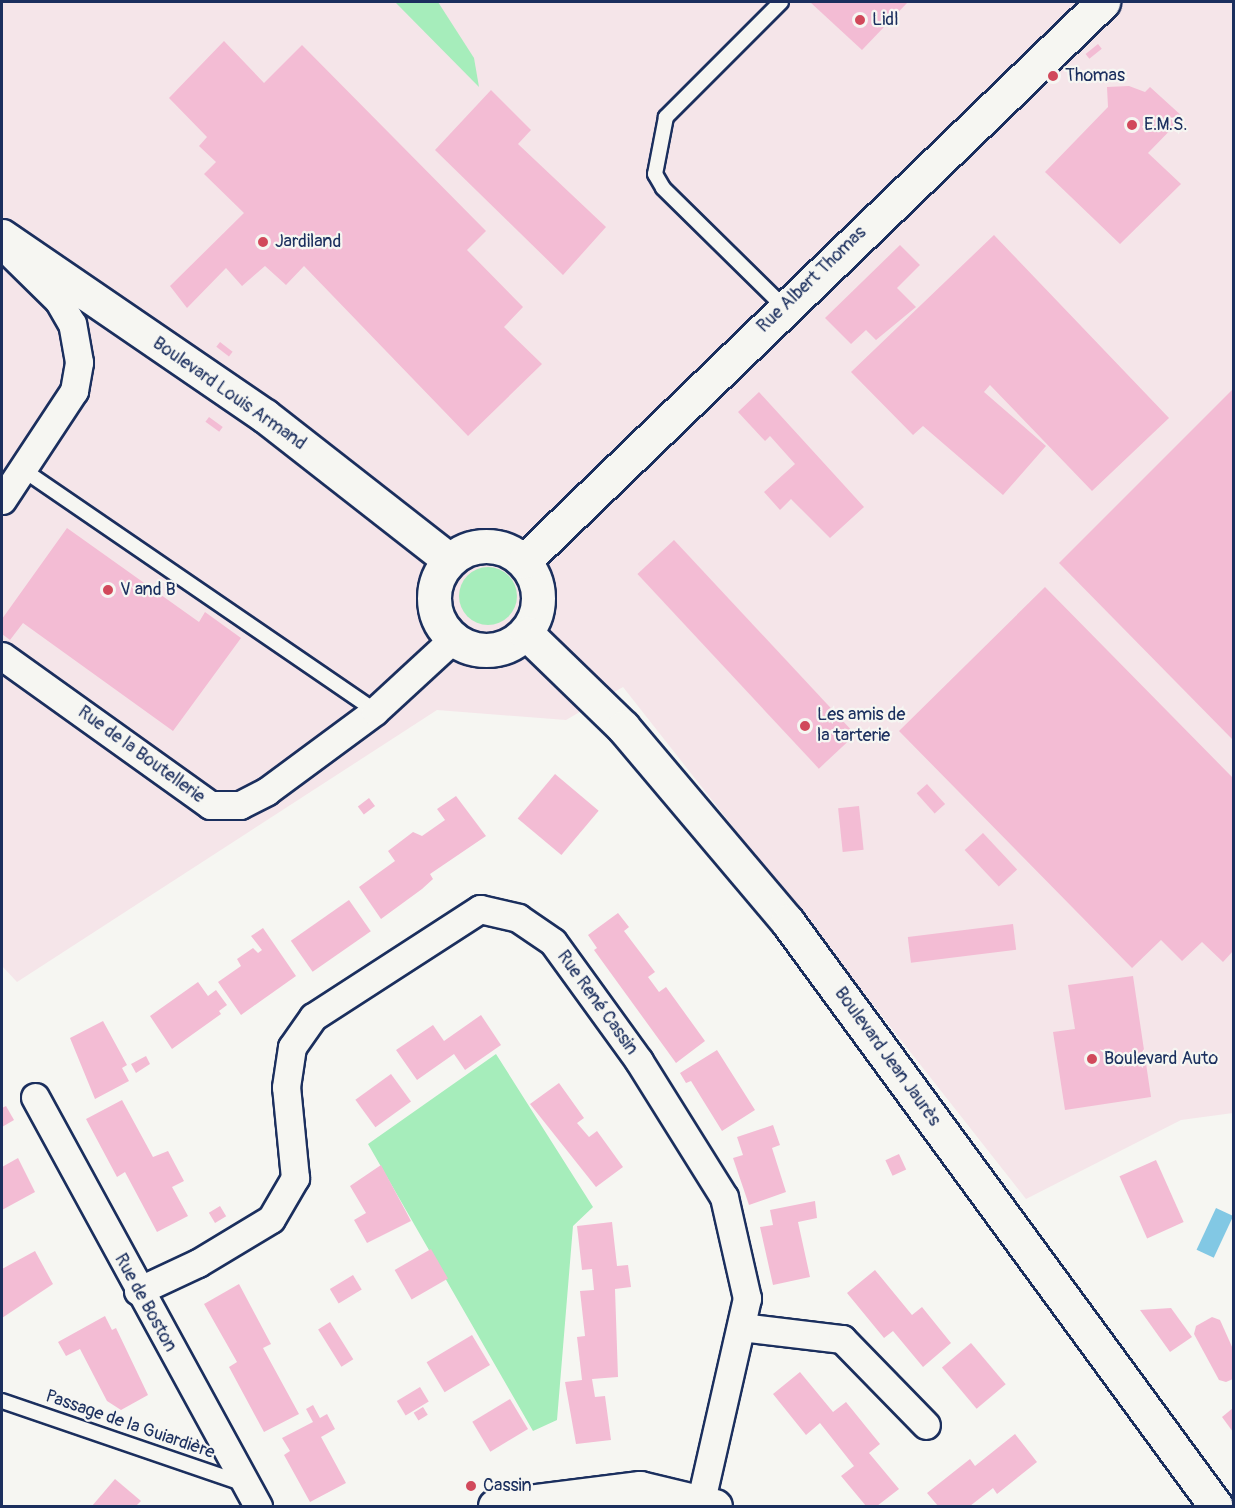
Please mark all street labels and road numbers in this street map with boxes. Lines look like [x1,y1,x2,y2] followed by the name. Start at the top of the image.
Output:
[753,222,871,338] street label: Rue Albert Thomas
[148,333,310,455] street label: Boulevard Louis Armand
[73,702,209,808] street label: Rue de la Boutellerie
[552,947,642,1059] street label: Rue René Cassin
[829,983,945,1131] street label: Boulevard Jean Jaurès
[109,1250,181,1356] street label: Rue de Boston
[43,1386,217,1464] street label: Passage de la Guiardière

